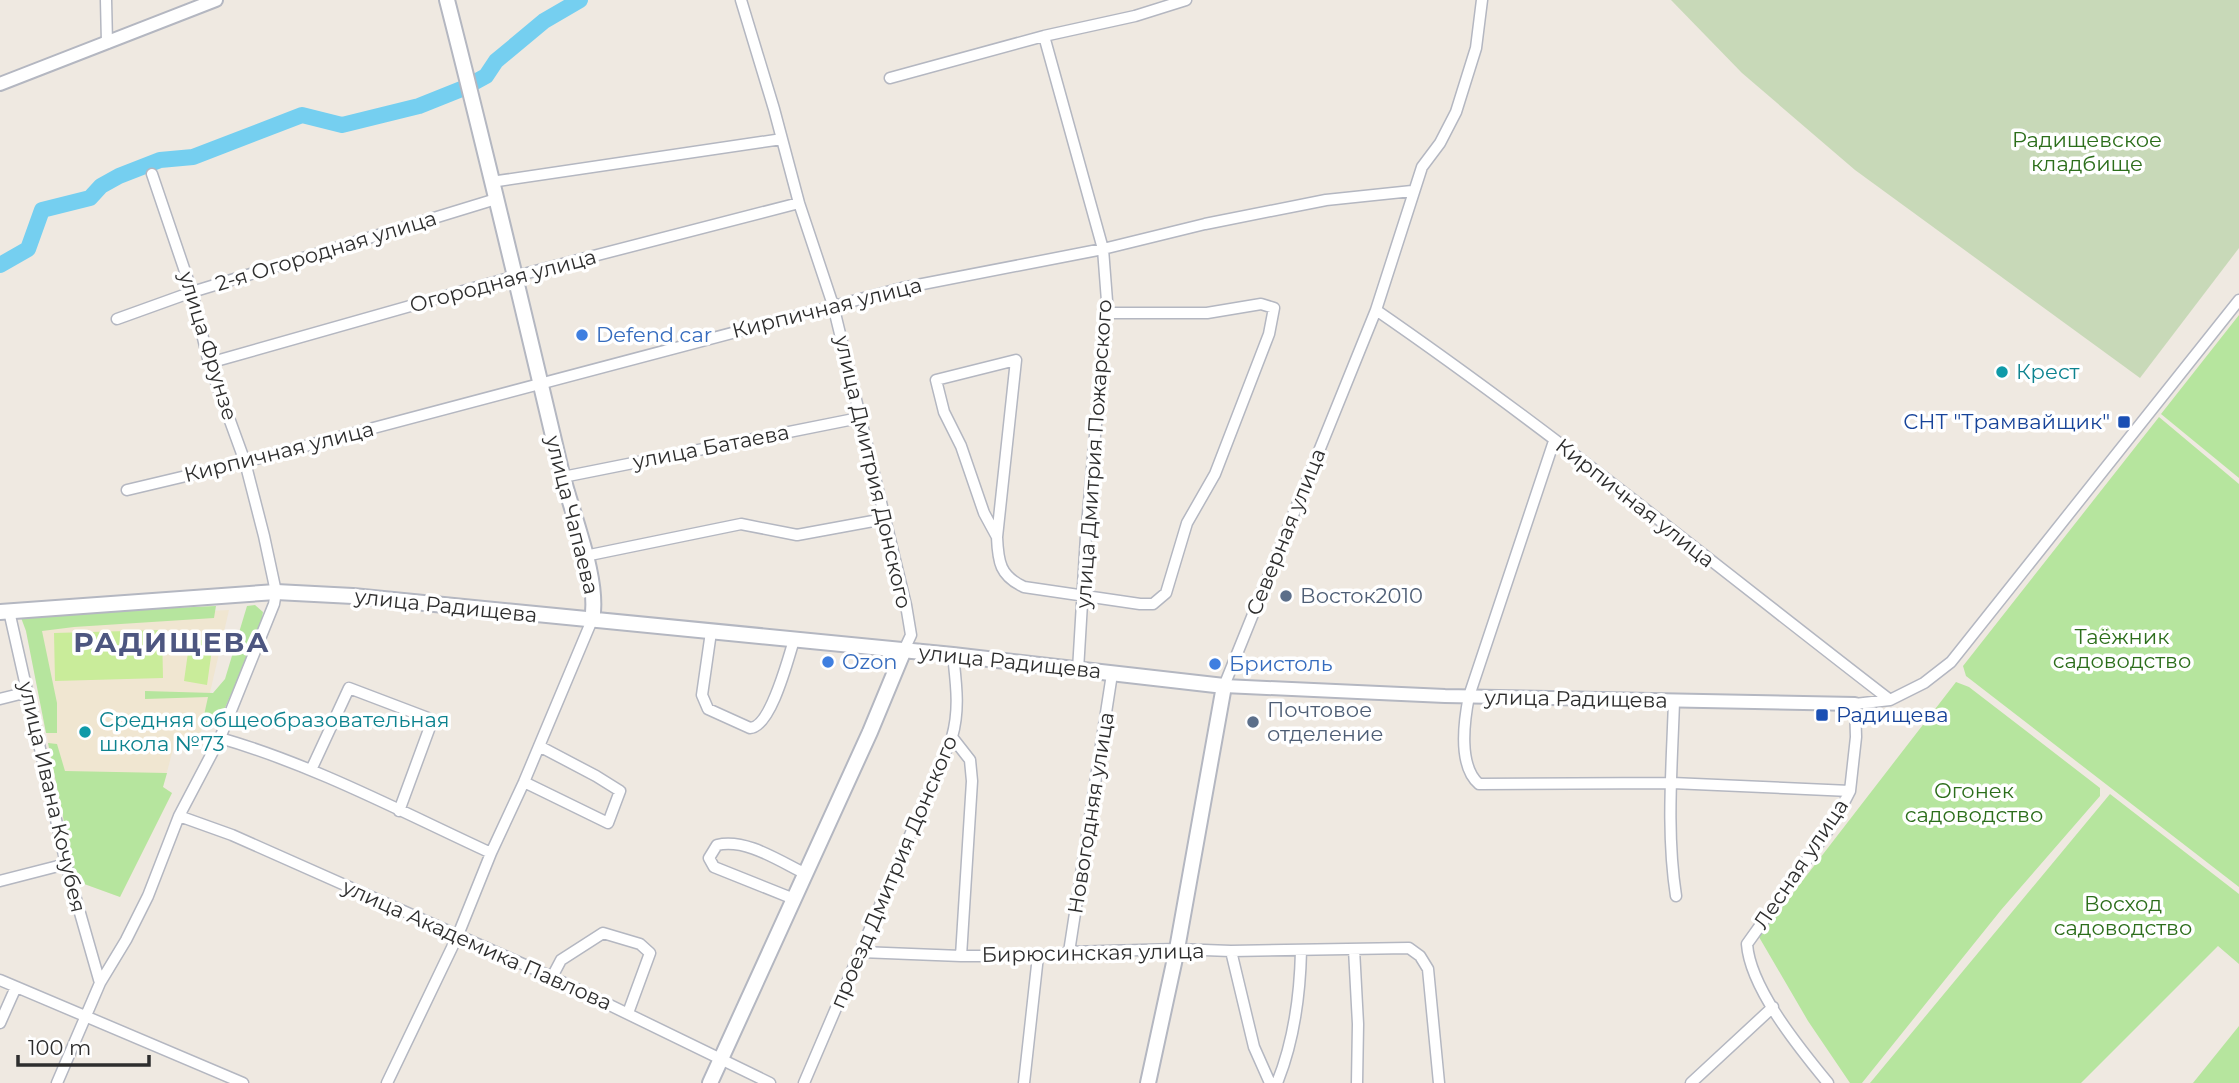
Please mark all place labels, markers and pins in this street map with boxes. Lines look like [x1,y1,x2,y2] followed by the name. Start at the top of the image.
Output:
[596,322,712,347] place label: Defend car
[574,327,590,343] marker: Defend car
[2016,359,2080,384] place label: Крест
[1994,364,2010,380] marker: Крест
[1903,409,2110,434] place label: СНТ "Трамвайщик"
[2116,414,2132,430] marker: СНТ "Трамвайщик"
[1300,583,1423,608] place label: Восток2010
[1278,588,1294,604] marker: Восток2010
[842,649,898,674] place label: Ozon
[1229,651,1333,676] place label: Бристоль
[820,654,836,670] marker: Ozon
[1207,656,1223,672] marker: Бристоль
[1267,697,1383,746] place label: Почтовое отделение
[1836,702,1948,727] place label: Радищева
[99,707,449,756] place label: Средняя общеобразовательная школа №73
[1814,707,1830,723] marker: Радищева
[1245,714,1261,730] marker: Почтовое отделение
[77,724,93,740] marker: Средняя общеобразовательная школа №73

